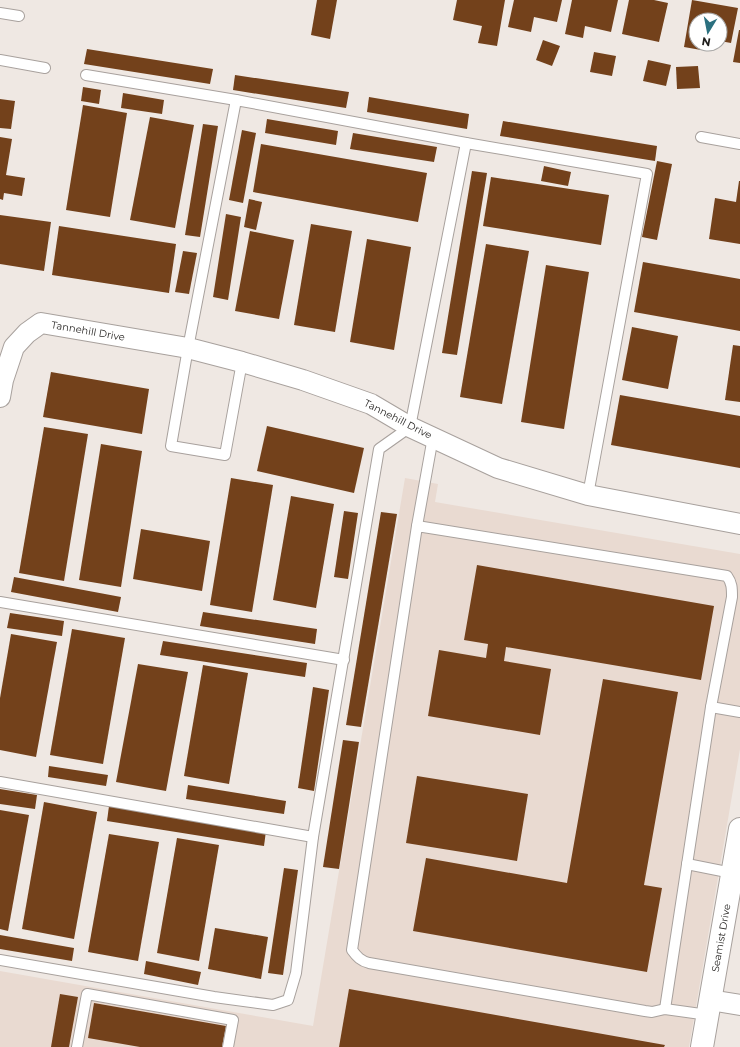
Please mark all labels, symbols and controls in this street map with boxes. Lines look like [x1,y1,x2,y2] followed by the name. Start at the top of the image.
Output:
[688,12,728,52] north arrow
[701,34,712,50] text: N
[50,318,126,344] street label: Tannehill Drive
[362,396,434,442] street label: Tannehill Drive
[709,903,733,973] street label: Seamist Drive

